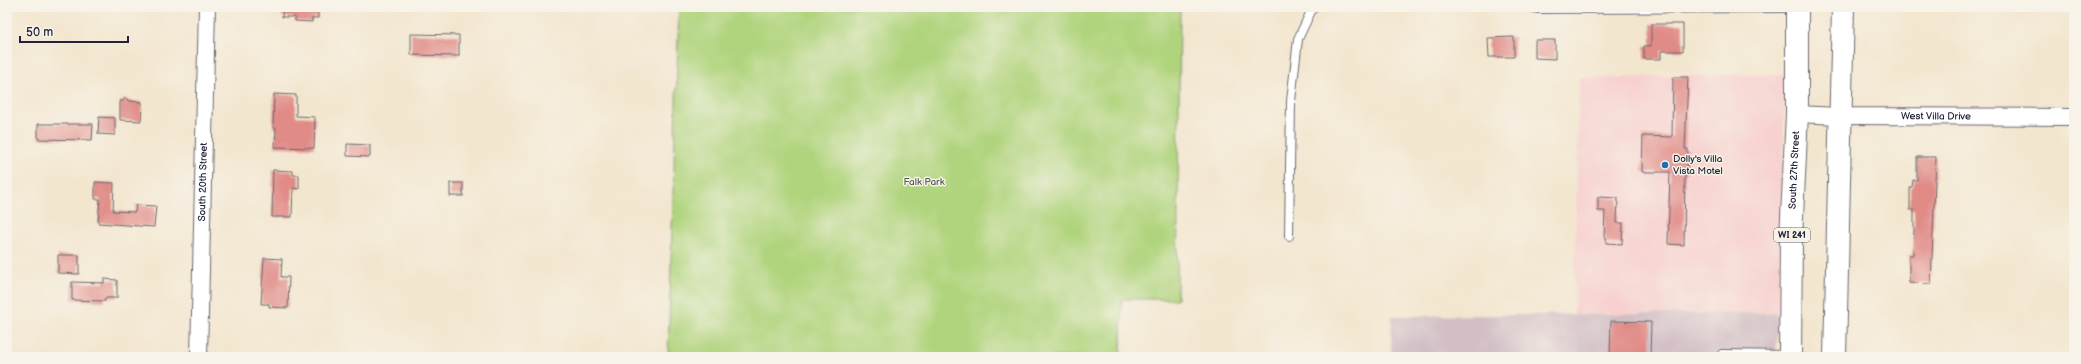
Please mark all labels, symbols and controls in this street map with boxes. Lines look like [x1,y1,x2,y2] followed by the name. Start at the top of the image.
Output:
[20,18,128,44] scale bar
[26,25,53,40] text: 50 m
[1901,110,1971,123] street label: West Villa Drive
[1786,131,1802,209] street label: South 27th Street
[196,142,210,222] street label: South 20th Street
[1673,153,1723,177] place label: Dolly's Villa Vista Motel
[1660,160,1670,170] marker: Dolly's Villa Vista Motel
[903,176,945,188] park label: Falk Park
[1774,228,1810,242] road number: WI 241

